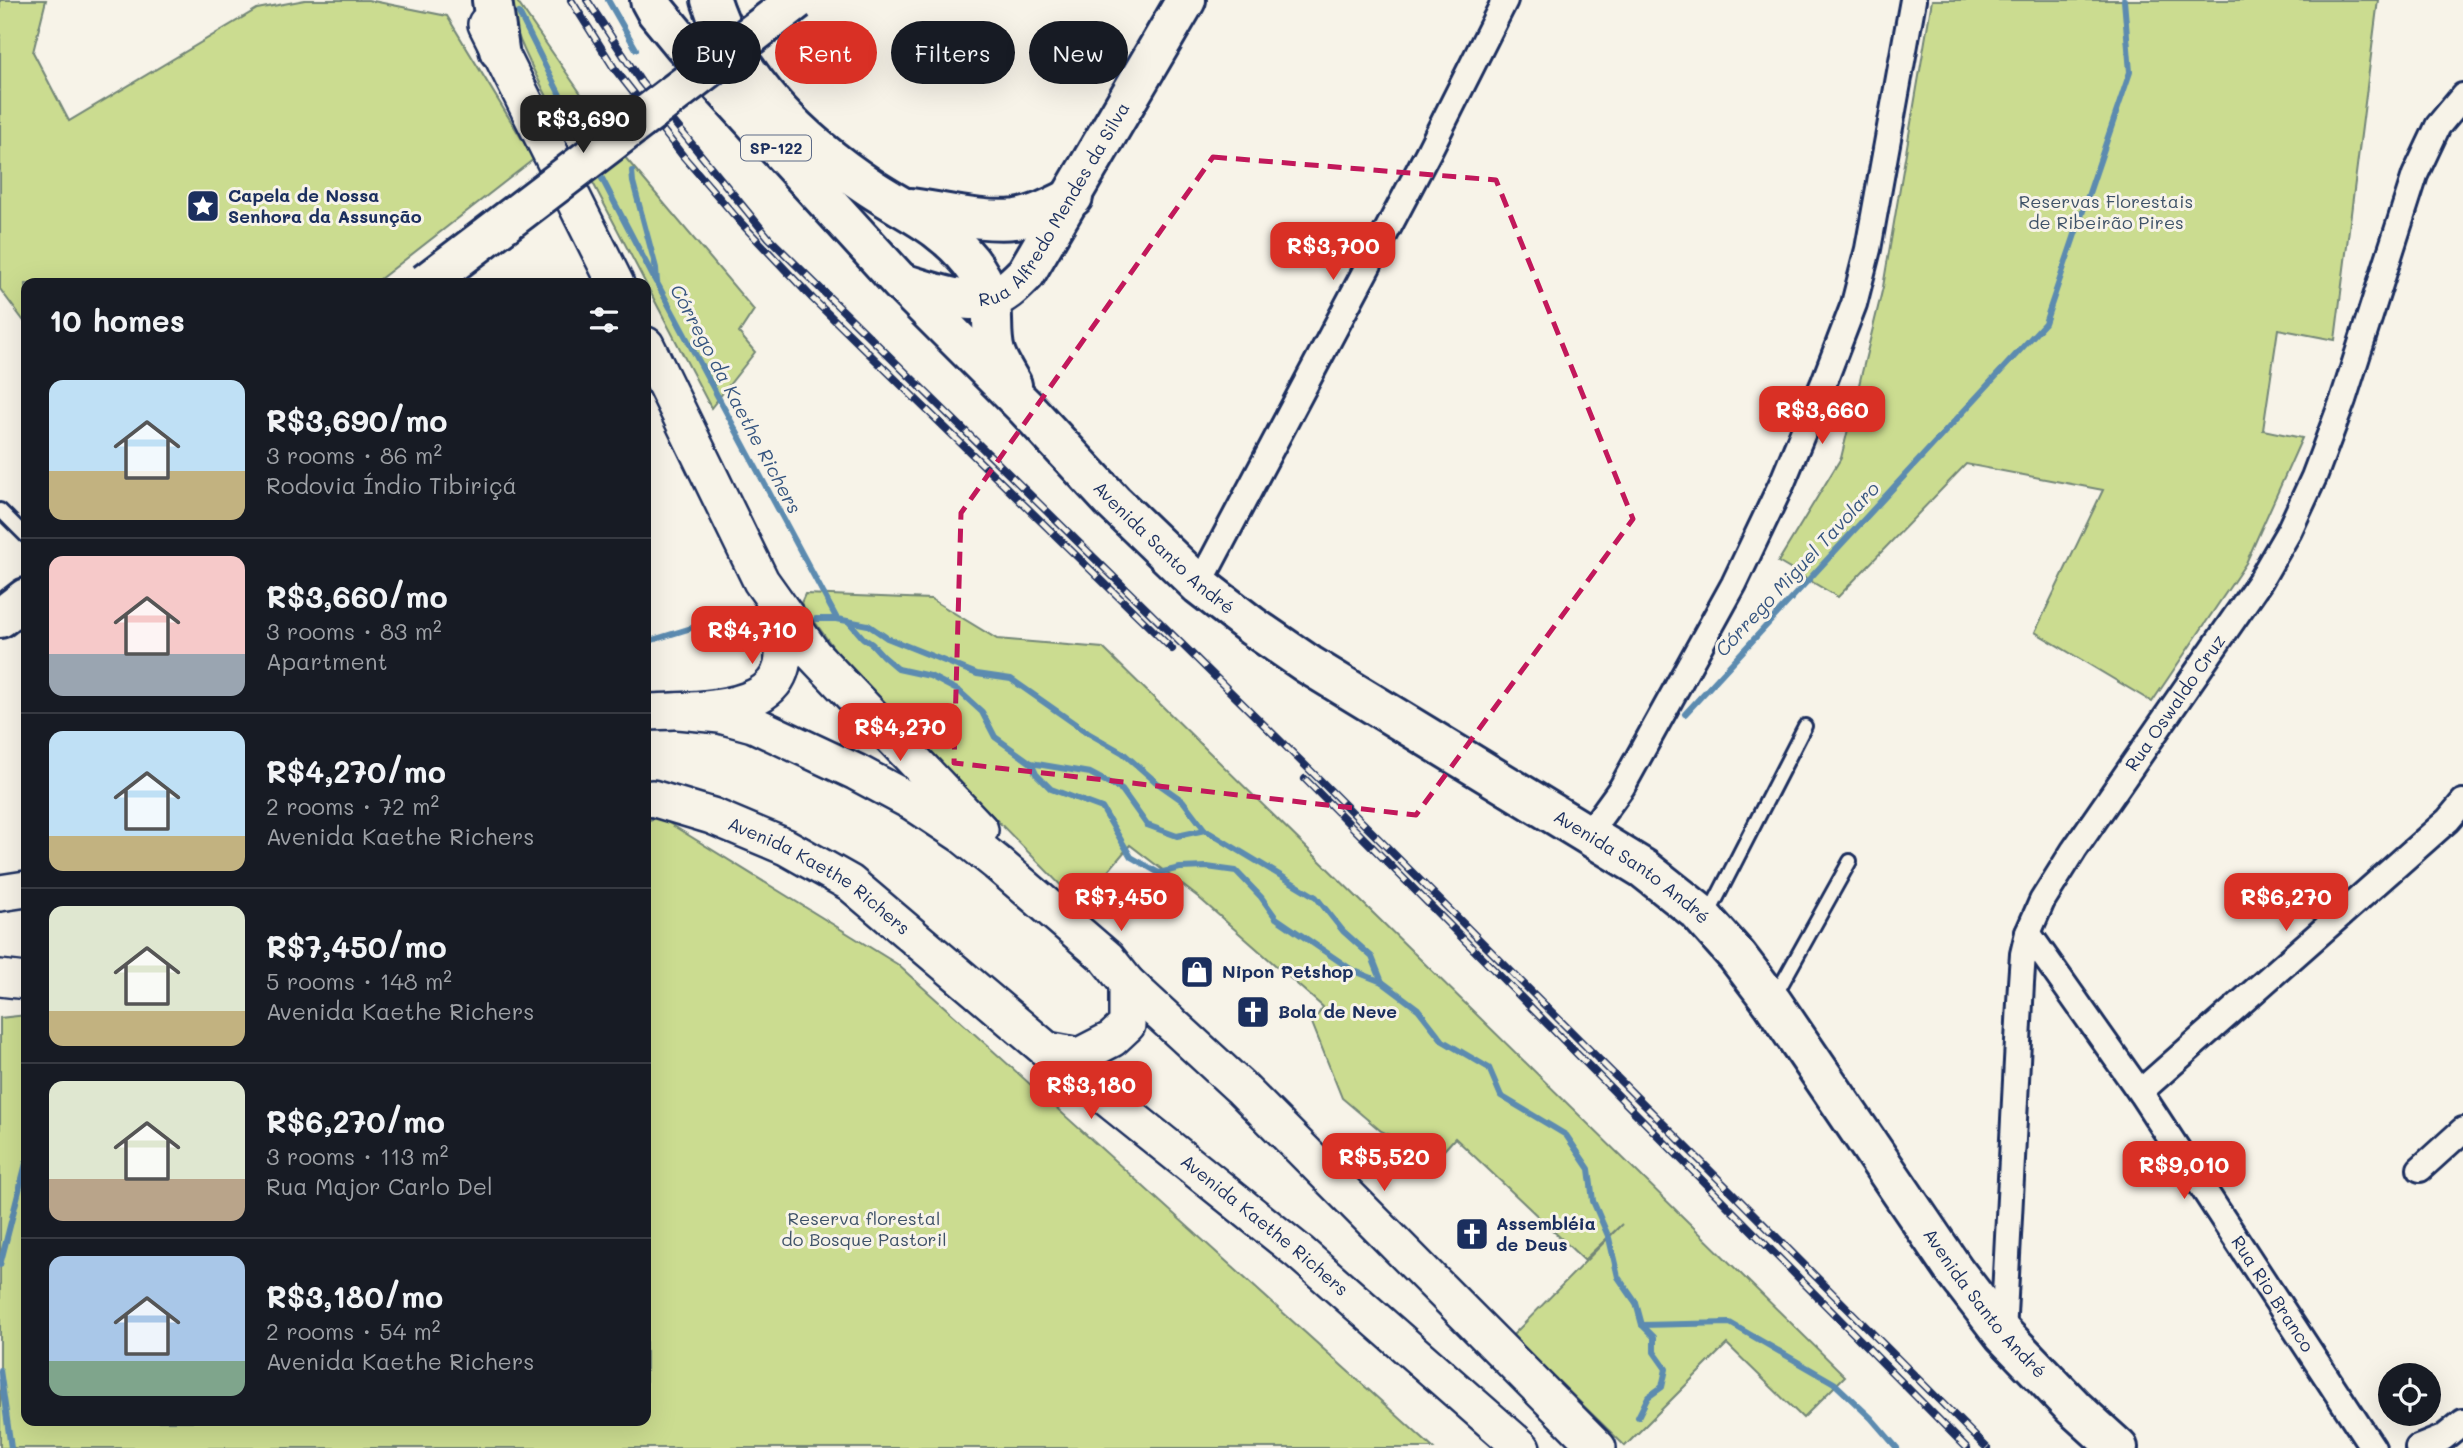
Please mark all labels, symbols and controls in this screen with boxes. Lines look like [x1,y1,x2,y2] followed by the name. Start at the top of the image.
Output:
[672,21,761,84] chip: Buy
[775,21,877,84] chip: Rent
[891,21,1015,84] chip: Filters
[1029,21,1128,84] chip: New
[518,96,648,155] pin: R$3,690
[977,97,1135,311] street label: Rua Alfredo Mendes da Silva
[536,103,630,133] text: R$3,690
[741,136,811,160] road number: SP-122
[228,183,422,228] place label: Capela de Nossa Senhora da Assunção
[184,187,222,225] place icon: Capela de Nossa Senhora da Assunção
[2019,189,2193,234] park label: Reservas Florestais de Ribeirão Pires
[1268,222,1398,282] pin: R$3,700
[1286,230,1380,260] text: R$3,700
[665,280,808,518] water label: Córrego da Kaethe Richers
[49,300,185,340] text: 10 homes
[585,301,623,339] icon: filters
[1757,386,1887,446] pin: R$3,660
[1775,394,1869,424] text: R$3,660
[266,400,448,440] text: R$3,690/mo
[105,408,189,492] icon: home
[266,440,442,470] text: 3 rooms · 86 m²
[266,470,517,500] text: Rodovia Índio Tibiriçá
[1089,476,1240,619] street label: Avenida Santo André
[1709,476,1884,661] water label: Córrego Miguel Tavolaro
[266,576,448,616] text: R$3,660/mo
[105,584,189,668] icon: home
[687,606,817,666] pin: R$4,710
[707,614,797,644] text: R$4,710
[266,616,442,646] text: 3 rooms · 83 m²
[2119,629,2230,775] street label: Rua Oswaldo Cruz
[266,646,388,676] text: Apartment
[835,704,965,763] pin: R$4,270
[854,711,946,741] text: R$4,270
[266,751,446,791] text: R$4,270/mo
[105,759,189,843] icon: home
[266,791,439,821] text: 2 rooms · 72 m²
[1550,804,1716,928] street label: Avenida Santo André
[724,811,915,940] street label: Avenida Kaethe Richers
[266,821,535,851] text: Avenida Kaethe Richers
[1056,874,1186,933] pin: R$7,450
[2221,874,2351,933] pin: R$6,270
[1075,881,1167,911] text: R$7,450
[2240,881,2332,911] text: R$6,270
[266,926,447,966] text: R$7,450/mo
[105,934,189,1018] icon: home
[1178,953,1216,991] shop icon: Nipon Petshop
[1222,959,1354,983] place label: Nipon Petshop
[266,966,452,996] text: 5 rooms · 148 m²
[1234,993,1272,1031] church icon: Bola de Neve
[266,996,535,1026] text: Avenida Kaethe Richers
[1278,999,1397,1023] place label: Bola de Neve
[1026,1062,1156,1121] pin: R$3,180
[1046,1069,1136,1099] text: R$3,180
[266,1101,445,1141] text: R$6,270/mo
[105,1109,189,1193] icon: home
[1319,1134,1449,1193] pin: R$5,520
[266,1141,448,1171] text: 3 rooms · 113 m²
[1338,1141,1430,1171] text: R$5,520
[2119,1142,2249,1201] pin: R$9,010
[1176,1149,1354,1301] street label: Avenida Kaethe Richers
[2139,1149,2229,1179] text: R$9,010
[266,1171,493,1201] text: Rua Major Carlo Del
[781,1206,947,1251] park label: Reserva florestal do Bosque Pastoril
[1496,1211,1596,1256] place label: Assembléia de Deus
[1453,1215,1491,1253] church icon: Assembléia de Deus
[1918,1223,2052,1383] street label: Avenida Santo André
[2226,1231,2320,1357] street label: Rua Rio Branco
[266,1276,443,1316] text: R$3,180/mo
[105,1284,189,1368] icon: home
[266,1316,441,1346] text: 2 rooms · 54 m²
[266,1346,535,1376] text: Avenida Kaethe Richers
[2378,1363,2441,1426] map controls
[2378,1363,2441,1426] button: locate

